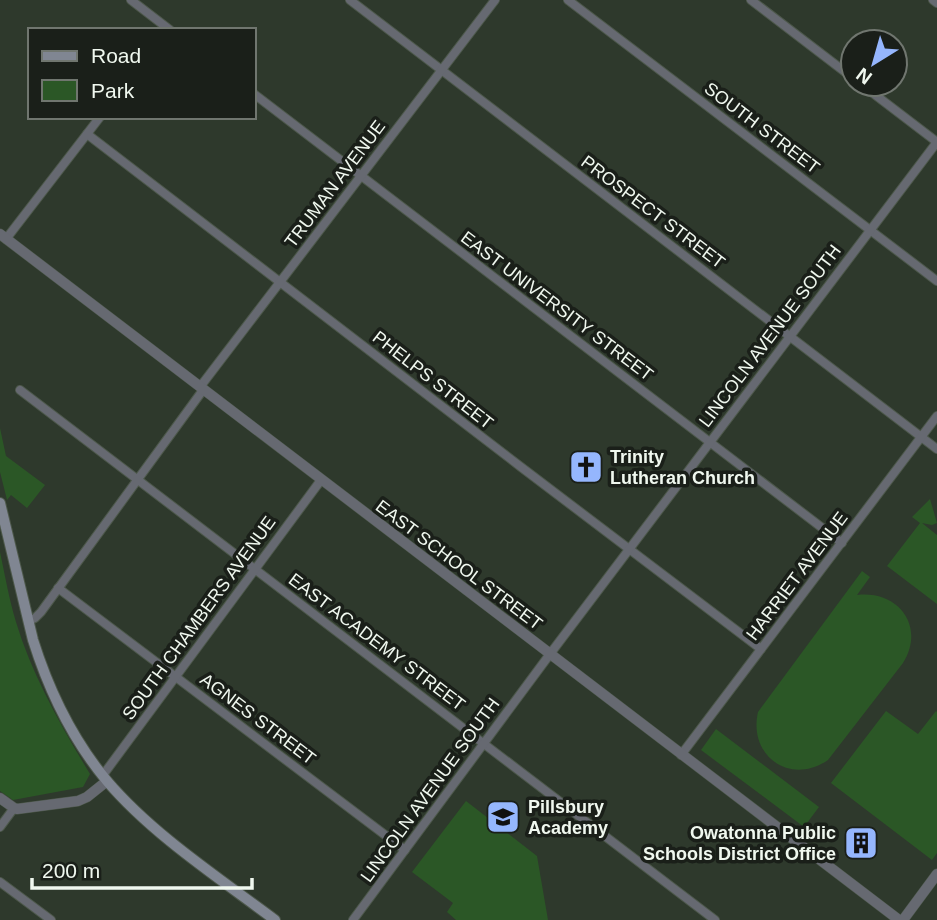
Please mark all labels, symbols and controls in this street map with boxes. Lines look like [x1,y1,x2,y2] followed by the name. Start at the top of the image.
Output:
[28,28,256,119] legend
[839,28,909,98] north arrow
[91,44,141,67] text: Road
[852,64,876,89] text: N
[700,78,824,178] street label: SOUTH STREET
[91,79,135,102] text: Park
[281,117,389,251] street label: TRUMAN AVENUE
[577,151,729,273] street label: PROSPECT STREET
[457,227,657,385] street label: EAST UNIVERSITY STREET
[695,241,845,431] street label: LINCOLN AVENUE SOUTH
[369,327,497,433] street label: PHELPS STREET
[610,447,755,488] place label: Trinity Lutheran Church
[567,448,605,486] church icon: Trinity Lutheran Church
[372,496,546,634] street label: EAST SCHOOL STREET
[742,508,852,644] street label: HARRIET AVENUE
[118,512,280,724] street label: SOUTH CHAMBERS AVENUE
[285,569,469,715] street label: EAST ACADEMY STREET
[196,669,320,769] street label: AGNES STREET
[356,694,504,886] street label: LINCOLN AVENUE SOUTH
[528,797,608,838] place label: Pillsbury Academy
[484,798,522,836] school or university icon: Pillsbury Academy
[643,823,836,864] place label: Owatonna Public Schools District Office
[842,824,880,862] building icon: Owatonna Public Schools District Office
[32,846,252,890] scale bar
[42,859,100,882] text: 200 m

